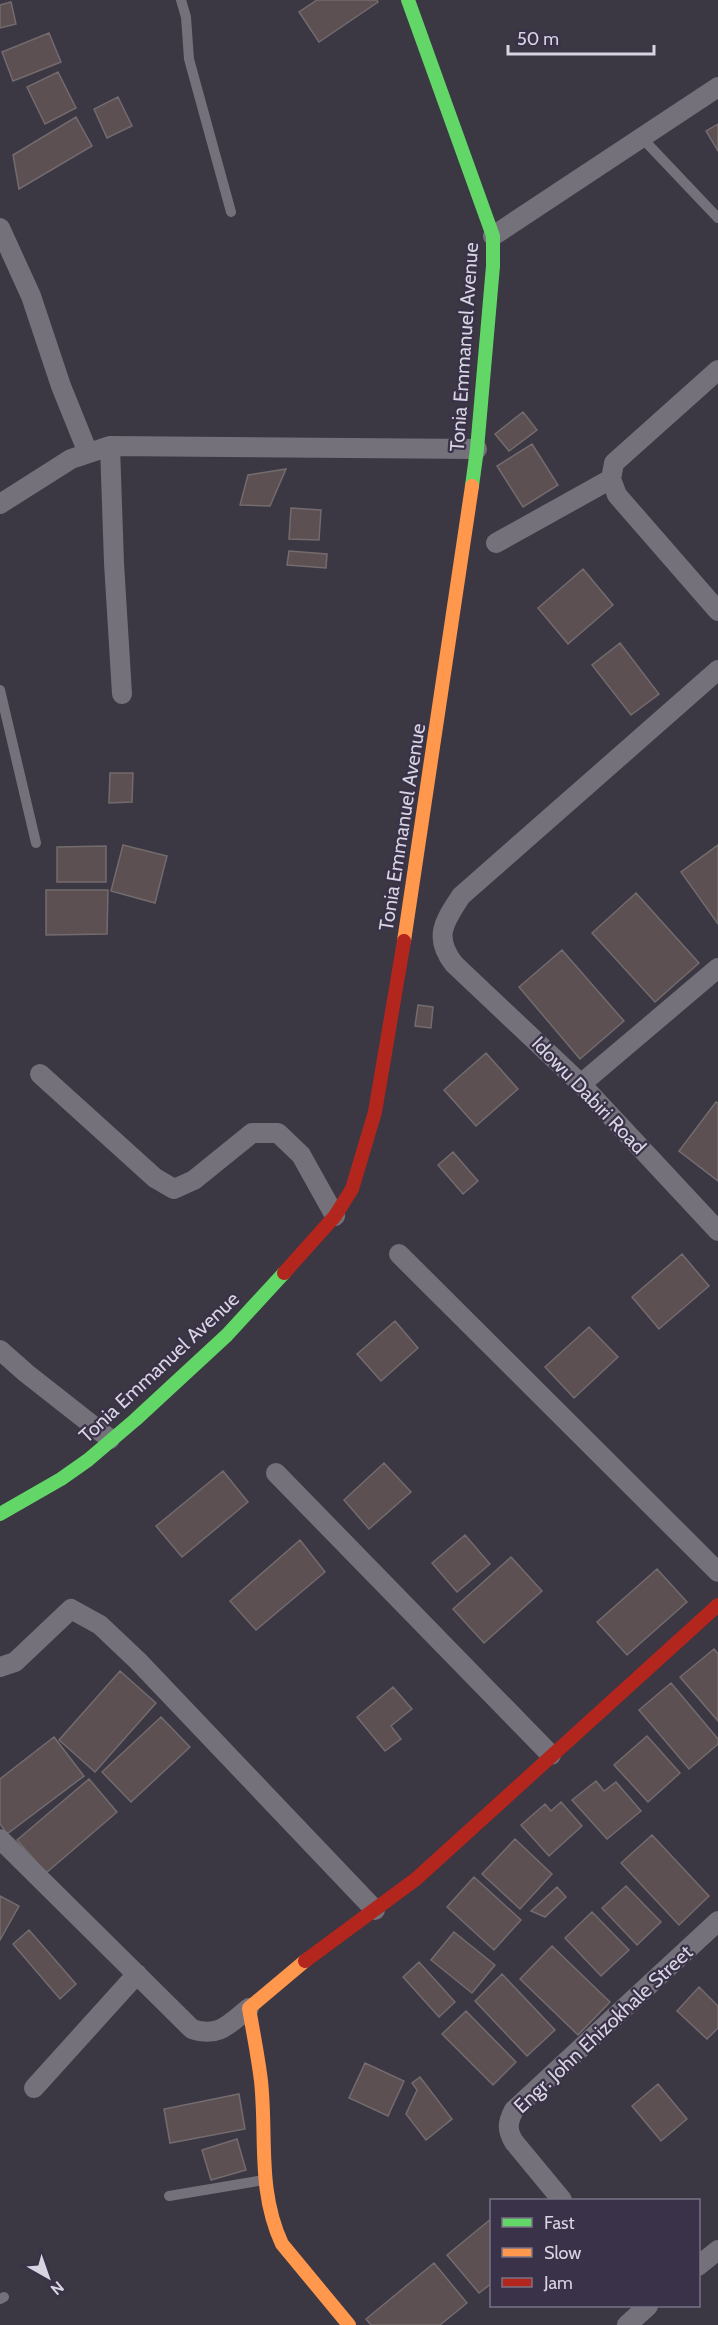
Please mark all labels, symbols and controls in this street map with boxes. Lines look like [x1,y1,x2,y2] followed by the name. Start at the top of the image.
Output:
[508,18,654,56] scale bar
[517,28,559,50] text: 50 m
[445,242,483,452] street label: Tonia Emmanuel Avenue
[374,722,430,932] street label: Tonia Emmanuel Avenue
[527,1031,651,1159] street label: Idowu Dabiri Road
[74,1287,244,1447] street label: Tonia Emmanuel Avenue
[509,1940,697,2118] street label: Engr. John Ehizokhale Street
[490,2199,700,2307] legend
[544,2212,575,2234] text: Fast
[544,2242,581,2264] text: Slow
[18,2247,78,2307] north arrow
[543,2272,573,2294] text: Jam
[47,2277,68,2299] text: N

